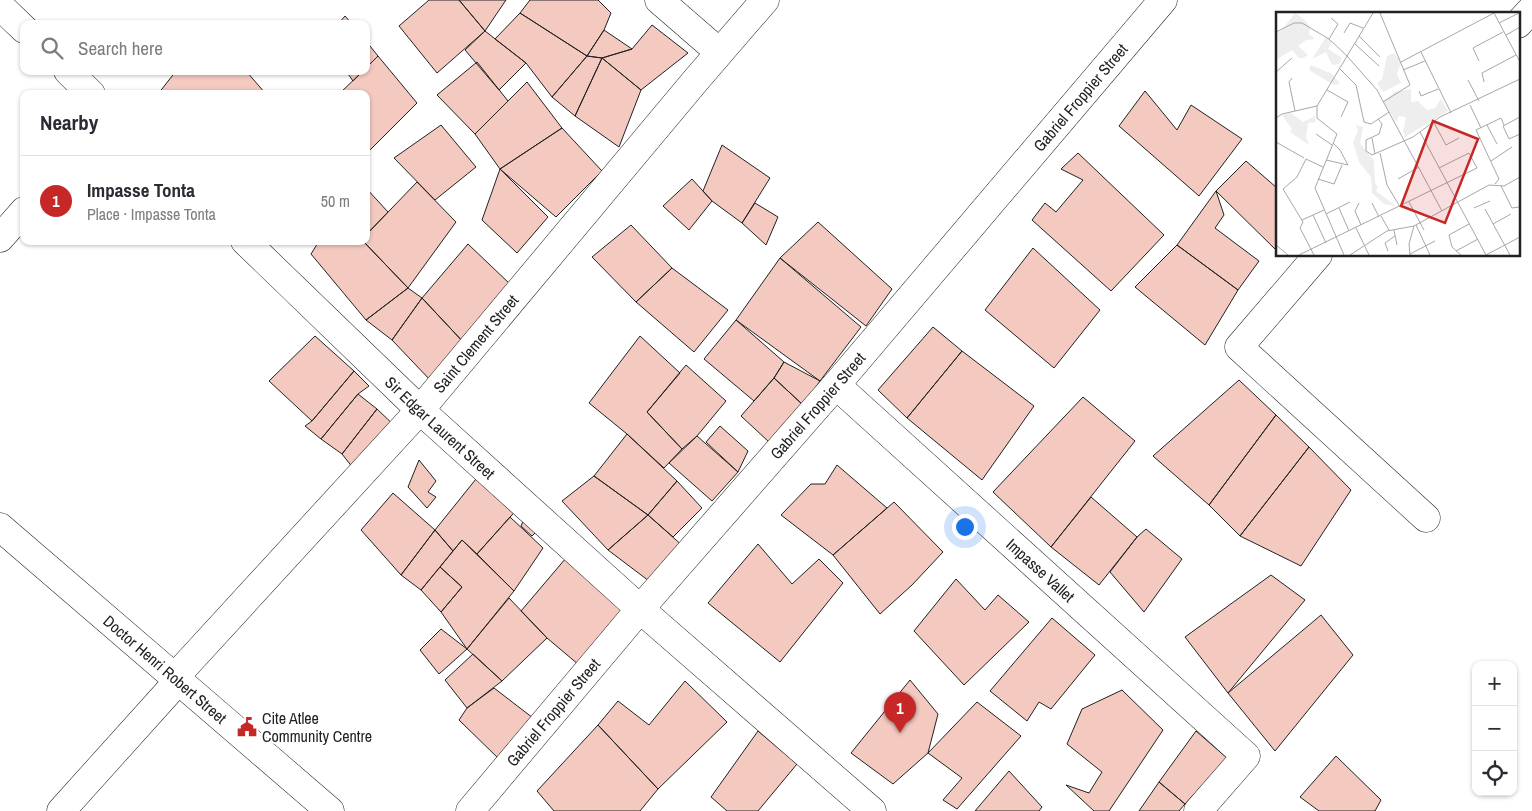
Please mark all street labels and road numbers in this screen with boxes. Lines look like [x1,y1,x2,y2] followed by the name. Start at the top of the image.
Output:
[1028,39,1133,156] street label: Gabriel Froppier Street
[428,289,523,397] street label: Saint Clement Street
[765,347,870,464] street label: Gabriel Froppier Street
[380,371,500,484] street label: Sir Edgar Laurent Street
[1002,533,1080,607] street label: Impasse Vallet
[99,610,232,729] street label: Doctor Henri Robert Street
[501,653,605,771] street label: Gabriel Froppier Street

